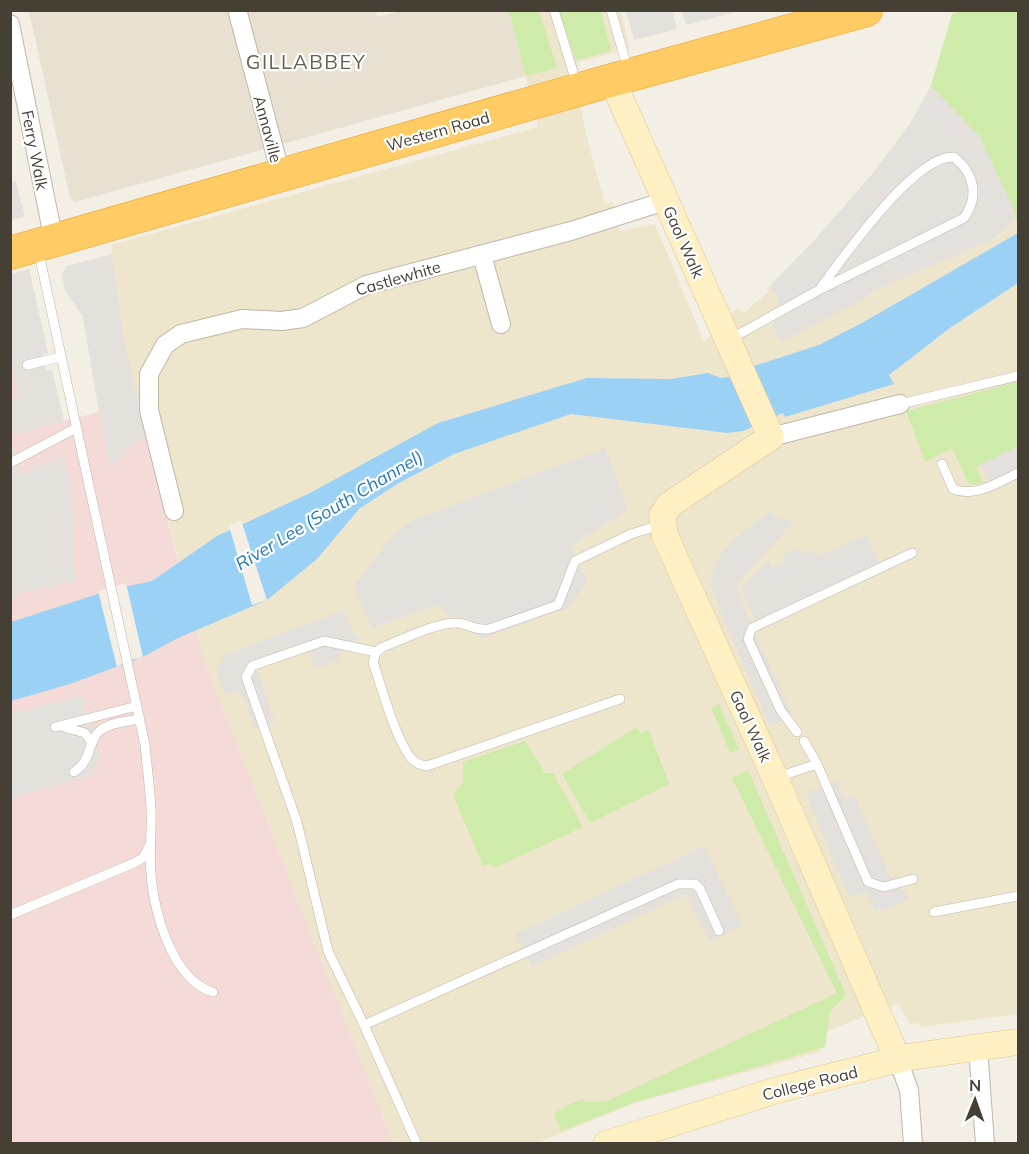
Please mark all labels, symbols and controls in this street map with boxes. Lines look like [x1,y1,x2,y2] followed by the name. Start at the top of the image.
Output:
[246,49,366,74] district label: GILLABBEY
[249,93,287,165] street label: Annaville
[384,107,492,155] street label: Western Road
[17,108,53,192] street label: Ferry Walk
[659,203,709,282] street label: Gaol Walk
[353,256,443,300] street label: Castlewhite
[231,445,427,575] water label: River Lee (South Channel)
[726,687,777,766] street label: Gaol Walk
[760,1061,860,1105] street label: College Road
[945,1070,1005,1130] north arrow
[969,1075,981,1095] text: N

